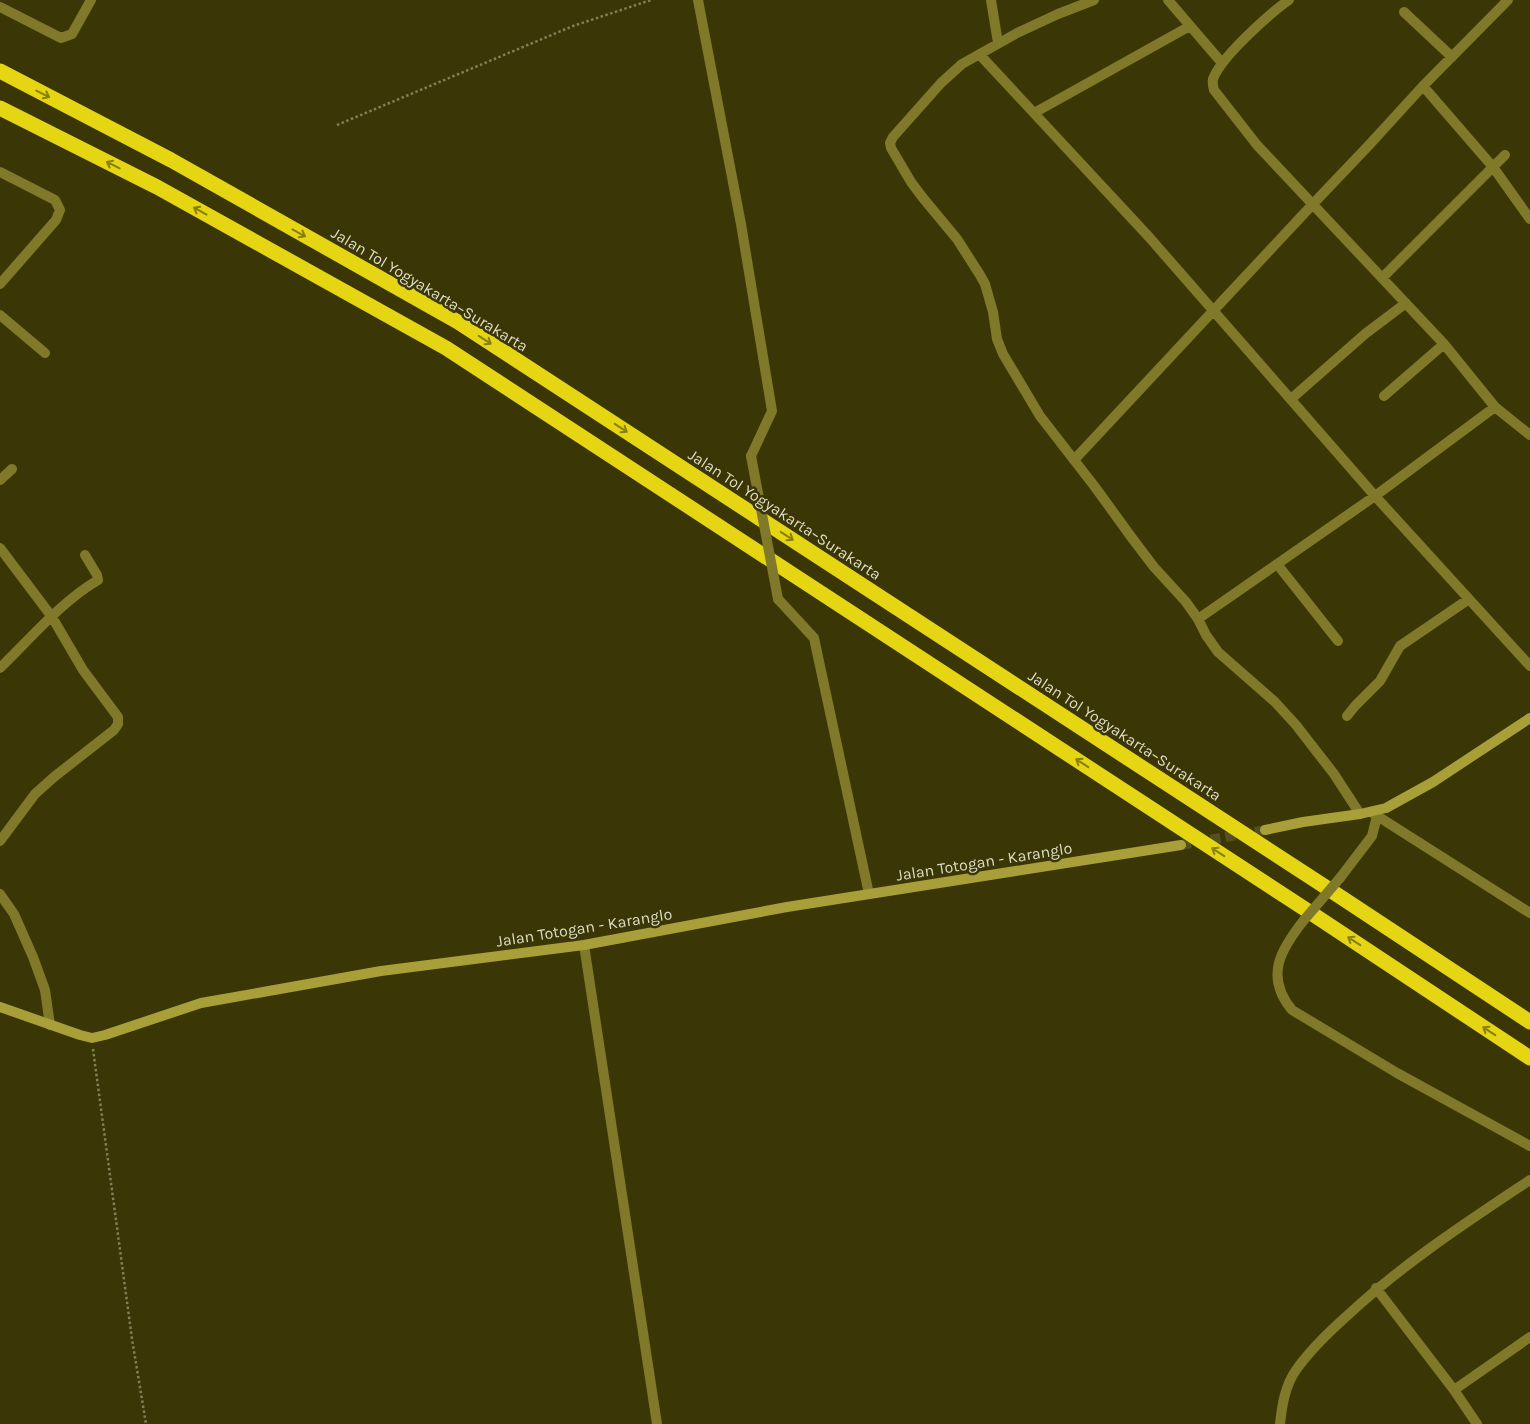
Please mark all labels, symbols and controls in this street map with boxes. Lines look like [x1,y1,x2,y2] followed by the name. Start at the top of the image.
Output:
[35,90,50,99] one-way arrow
[106,160,121,170] one-way arrow
[194,206,208,216] one-way arrow
[328,223,532,356] street label: Jalan Tol Yogyakarta–Surakarta
[291,228,306,238] one-way arrow
[478,335,492,345] one-way arrow
[614,424,628,434] one-way arrow
[685,445,885,584] street label: Jalan Tol Yogyakarta–Surakarta
[780,531,794,541] one-way arrow
[1025,666,1225,805] street label: Jalan Tol Yogyakarta–Surakarta
[1075,758,1089,769] one-way arrow
[895,838,1073,885] street label: Jalan Totogan - Karanglo
[1211,847,1225,858] one-way arrow
[495,904,673,951] street label: Jalan Totogan - Karanglo
[1347,936,1361,946] one-way arrow
[1483,1026,1497,1036] one-way arrow

